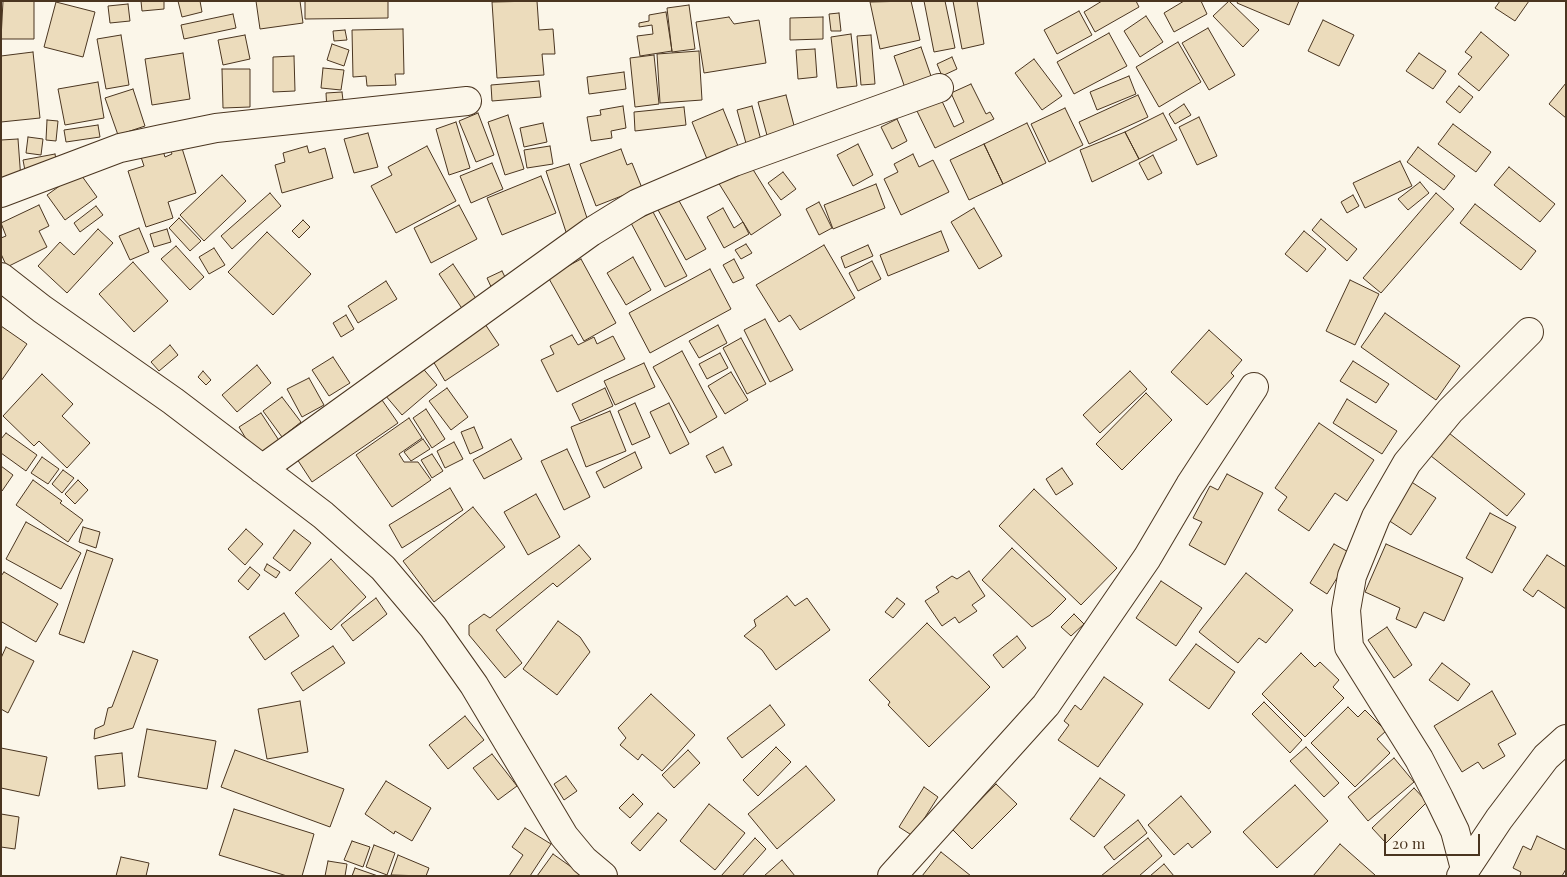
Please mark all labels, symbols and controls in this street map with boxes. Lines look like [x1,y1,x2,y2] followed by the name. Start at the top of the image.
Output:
[1387,824,1483,856] scale bar
[1392,833,1425,853] text: 20 m

